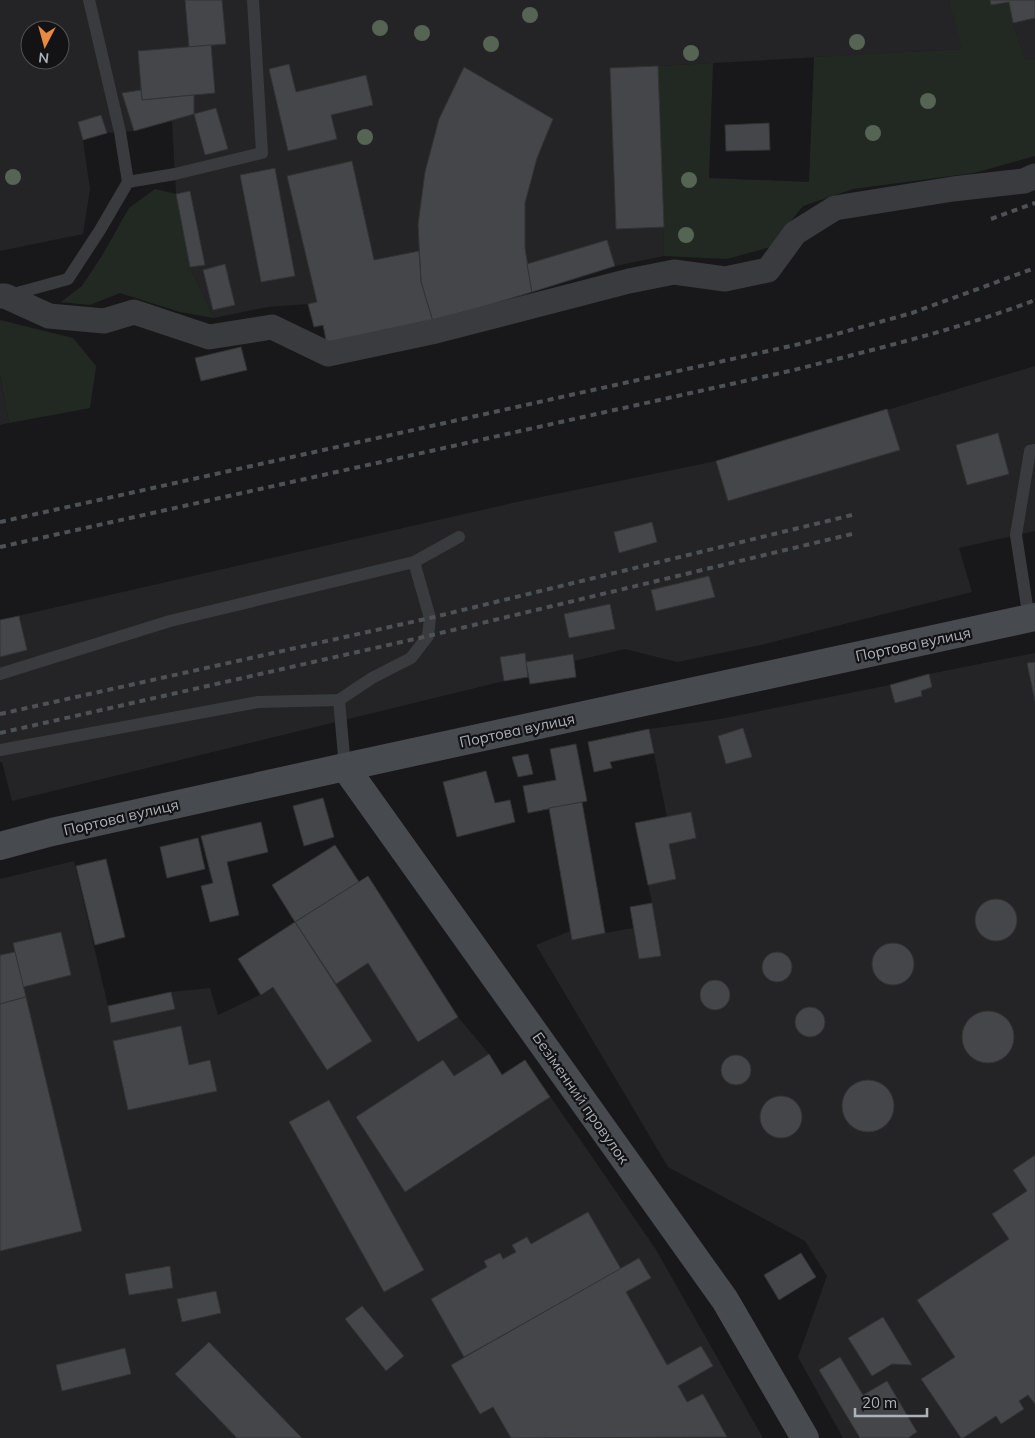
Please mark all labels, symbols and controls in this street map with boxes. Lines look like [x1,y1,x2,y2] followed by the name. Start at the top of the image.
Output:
[20,20,70,70] north arrow
[37,48,50,67] text: N
[854,622,972,666] street label: Портова вулиця
[458,708,576,752] street label: Портова вулиця
[62,795,180,839] street label: Портова вулиця
[528,1029,634,1168] street label: Безіменний провулок
[855,1386,928,1418] scale bar
[862,1393,897,1412] text: 20 m

